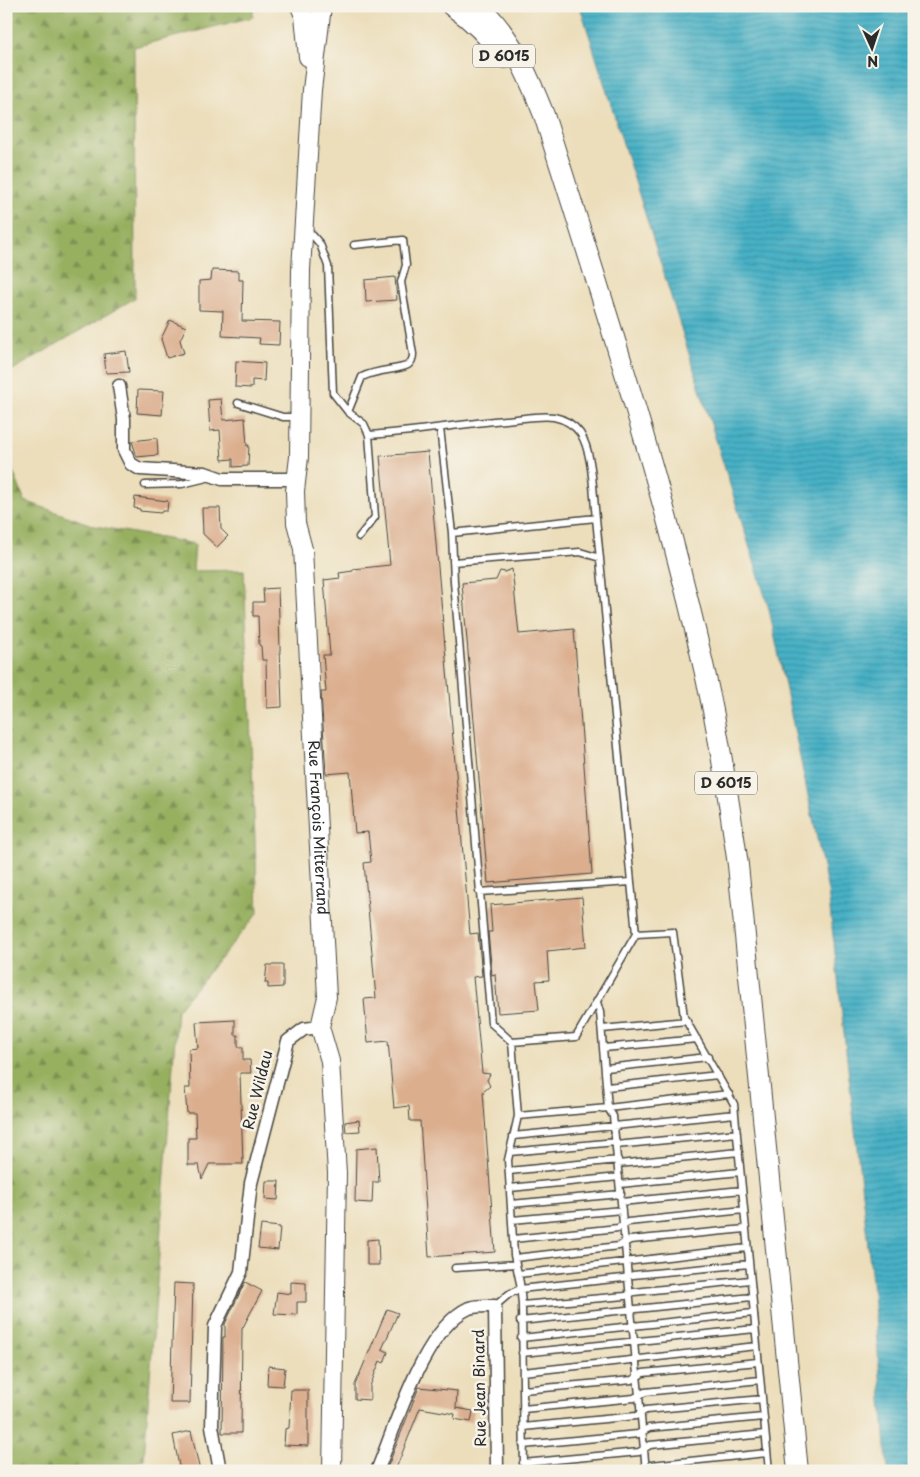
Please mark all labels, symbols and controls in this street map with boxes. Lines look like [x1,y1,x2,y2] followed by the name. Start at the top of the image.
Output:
[848,22,898,72] north arrow
[473,44,535,68] road number: D 6015
[867,51,879,72] text: N
[303,739,336,915] street label: Rue François Mitterrand
[695,771,757,794] road number: D 6015
[236,1048,278,1132] street label: Rue Wildau
[466,1329,491,1447] street label: Rue Jean Binard

